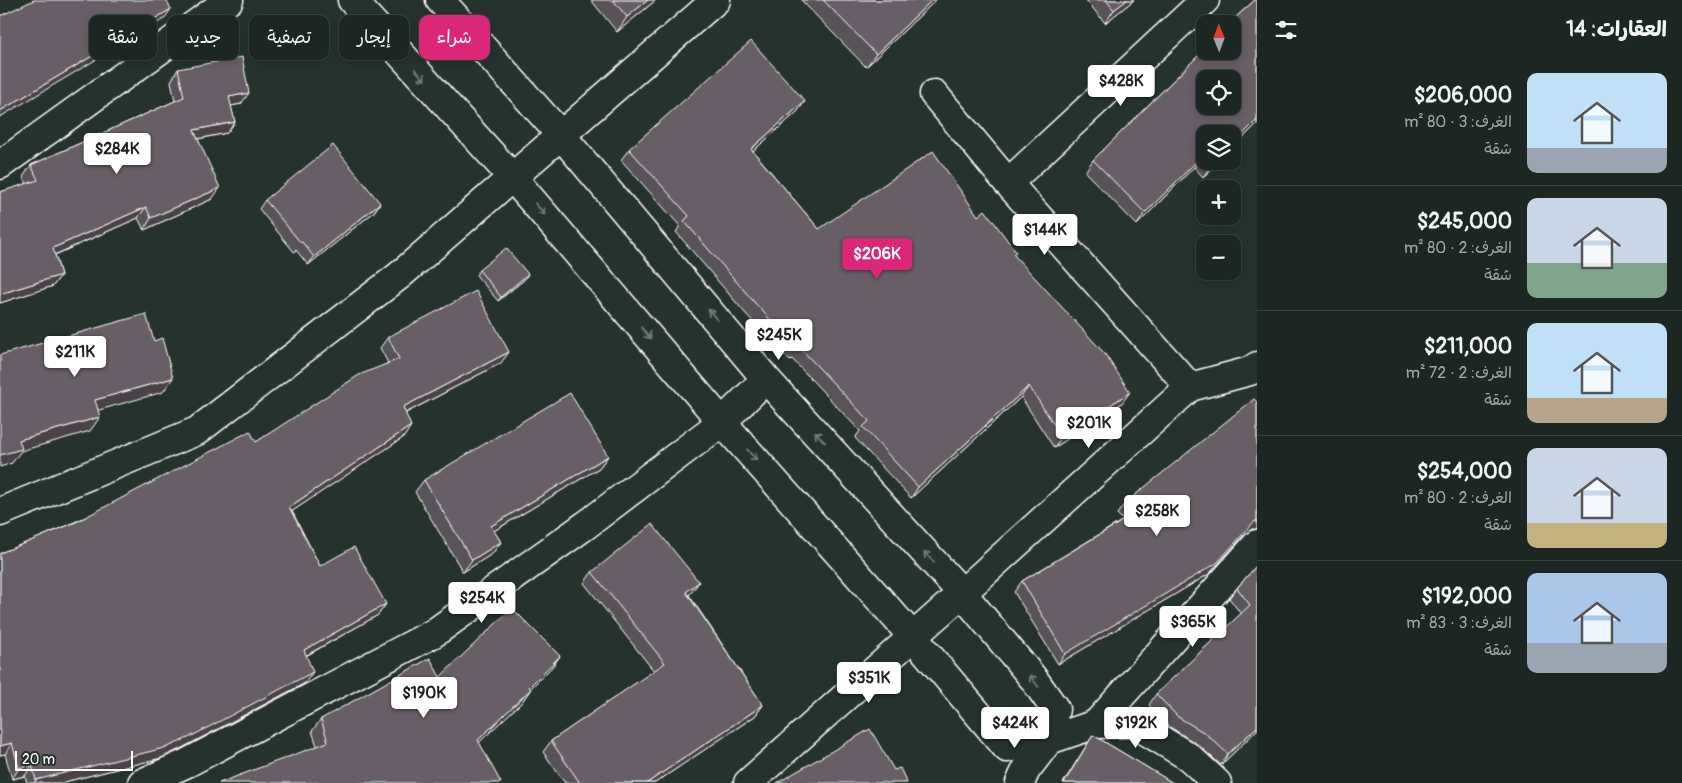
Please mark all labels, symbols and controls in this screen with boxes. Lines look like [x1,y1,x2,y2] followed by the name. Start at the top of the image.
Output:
[89,15,157,60] chip: شقة
[167,15,239,60] chip: جديد
[249,15,329,60] chip: تصفية
[339,15,409,60] chip: إيجار
[419,15,490,60] chip: شراء
[1196,15,1241,60] north arrow
[1196,15,1241,280] map controls
[1272,16,1300,44] icon: filters
[1566,16,1667,43] text: العقارات: 14
[1086,64,1156,107] pin: $428K
[414,69,426,82] one-way arrow
[1196,70,1241,115] button: locate
[1099,71,1143,91] text: $428K
[1414,82,1512,109] text: $206,000
[1567,93,1627,153] icon: home
[1404,112,1512,132] text: الغرف: 3 · 80 m²
[1196,125,1241,170] button: layers
[82,132,152,175] pin: $284K
[95,139,139,159] text: $284K
[1484,139,1512,159] text: شقة
[1196,180,1241,225] button: +
[534,203,546,216] one-way arrow
[1417,208,1512,235] text: $245,000
[1010,214,1080,256] pin: $144K
[1567,218,1627,278] icon: home
[1023,220,1067,240] text: $144K
[1196,235,1241,280] button: −
[842,238,912,280] pin: $206K
[1404,238,1512,258] text: الغرف: 2 · 80 m²
[853,244,901,264] text: $206K
[1484,265,1512,285] text: شقة
[707,309,718,322] one-way arrow
[744,318,814,361] pin: $245K
[756,325,802,345] text: $245K
[640,326,651,339] one-way arrow
[1424,333,1512,360] text: $211,000
[40,336,110,378] pin: $211K
[55,342,95,362] text: $211K
[1567,343,1627,403] icon: home
[1406,363,1512,383] text: الغرف: 2 · 72 m²
[1484,390,1512,410] text: شقة
[1054,406,1124,449] pin: $201K
[1067,413,1111,433] text: $201K
[814,431,825,444] one-way arrow
[746,449,758,462] one-way arrow
[1417,458,1512,485] text: $254,000
[1567,468,1627,528] icon: home
[1404,488,1512,508] text: الغرف: 2 · 80 m²
[1122,494,1192,537] pin: $258K
[1135,501,1179,521] text: $258K
[1484,515,1512,535] text: شقة
[923,551,935,564] one-way arrow
[447,582,517,624] pin: $254K
[1421,583,1512,610] text: $192,000
[459,588,505,608] text: $254K
[1567,593,1627,653] icon: home
[1158,606,1228,648] pin: $365K
[1170,612,1216,632] text: $365K
[1406,613,1512,633] text: الغرف: 3 · 83 m²
[1484,640,1512,660] text: شقة
[834,662,904,704] pin: $351K
[848,668,890,688] text: $351K
[1029,675,1040,688] one-way arrow
[389,676,459,719] pin: $190K
[402,683,446,703] text: $190K
[980,706,1050,749] pin: $424K
[1101,706,1171,749] pin: $192K
[992,713,1038,733] text: $424K
[1115,713,1157,733] text: $192K
[15,748,132,771] scale bar
[22,751,55,768] text: 20 m

